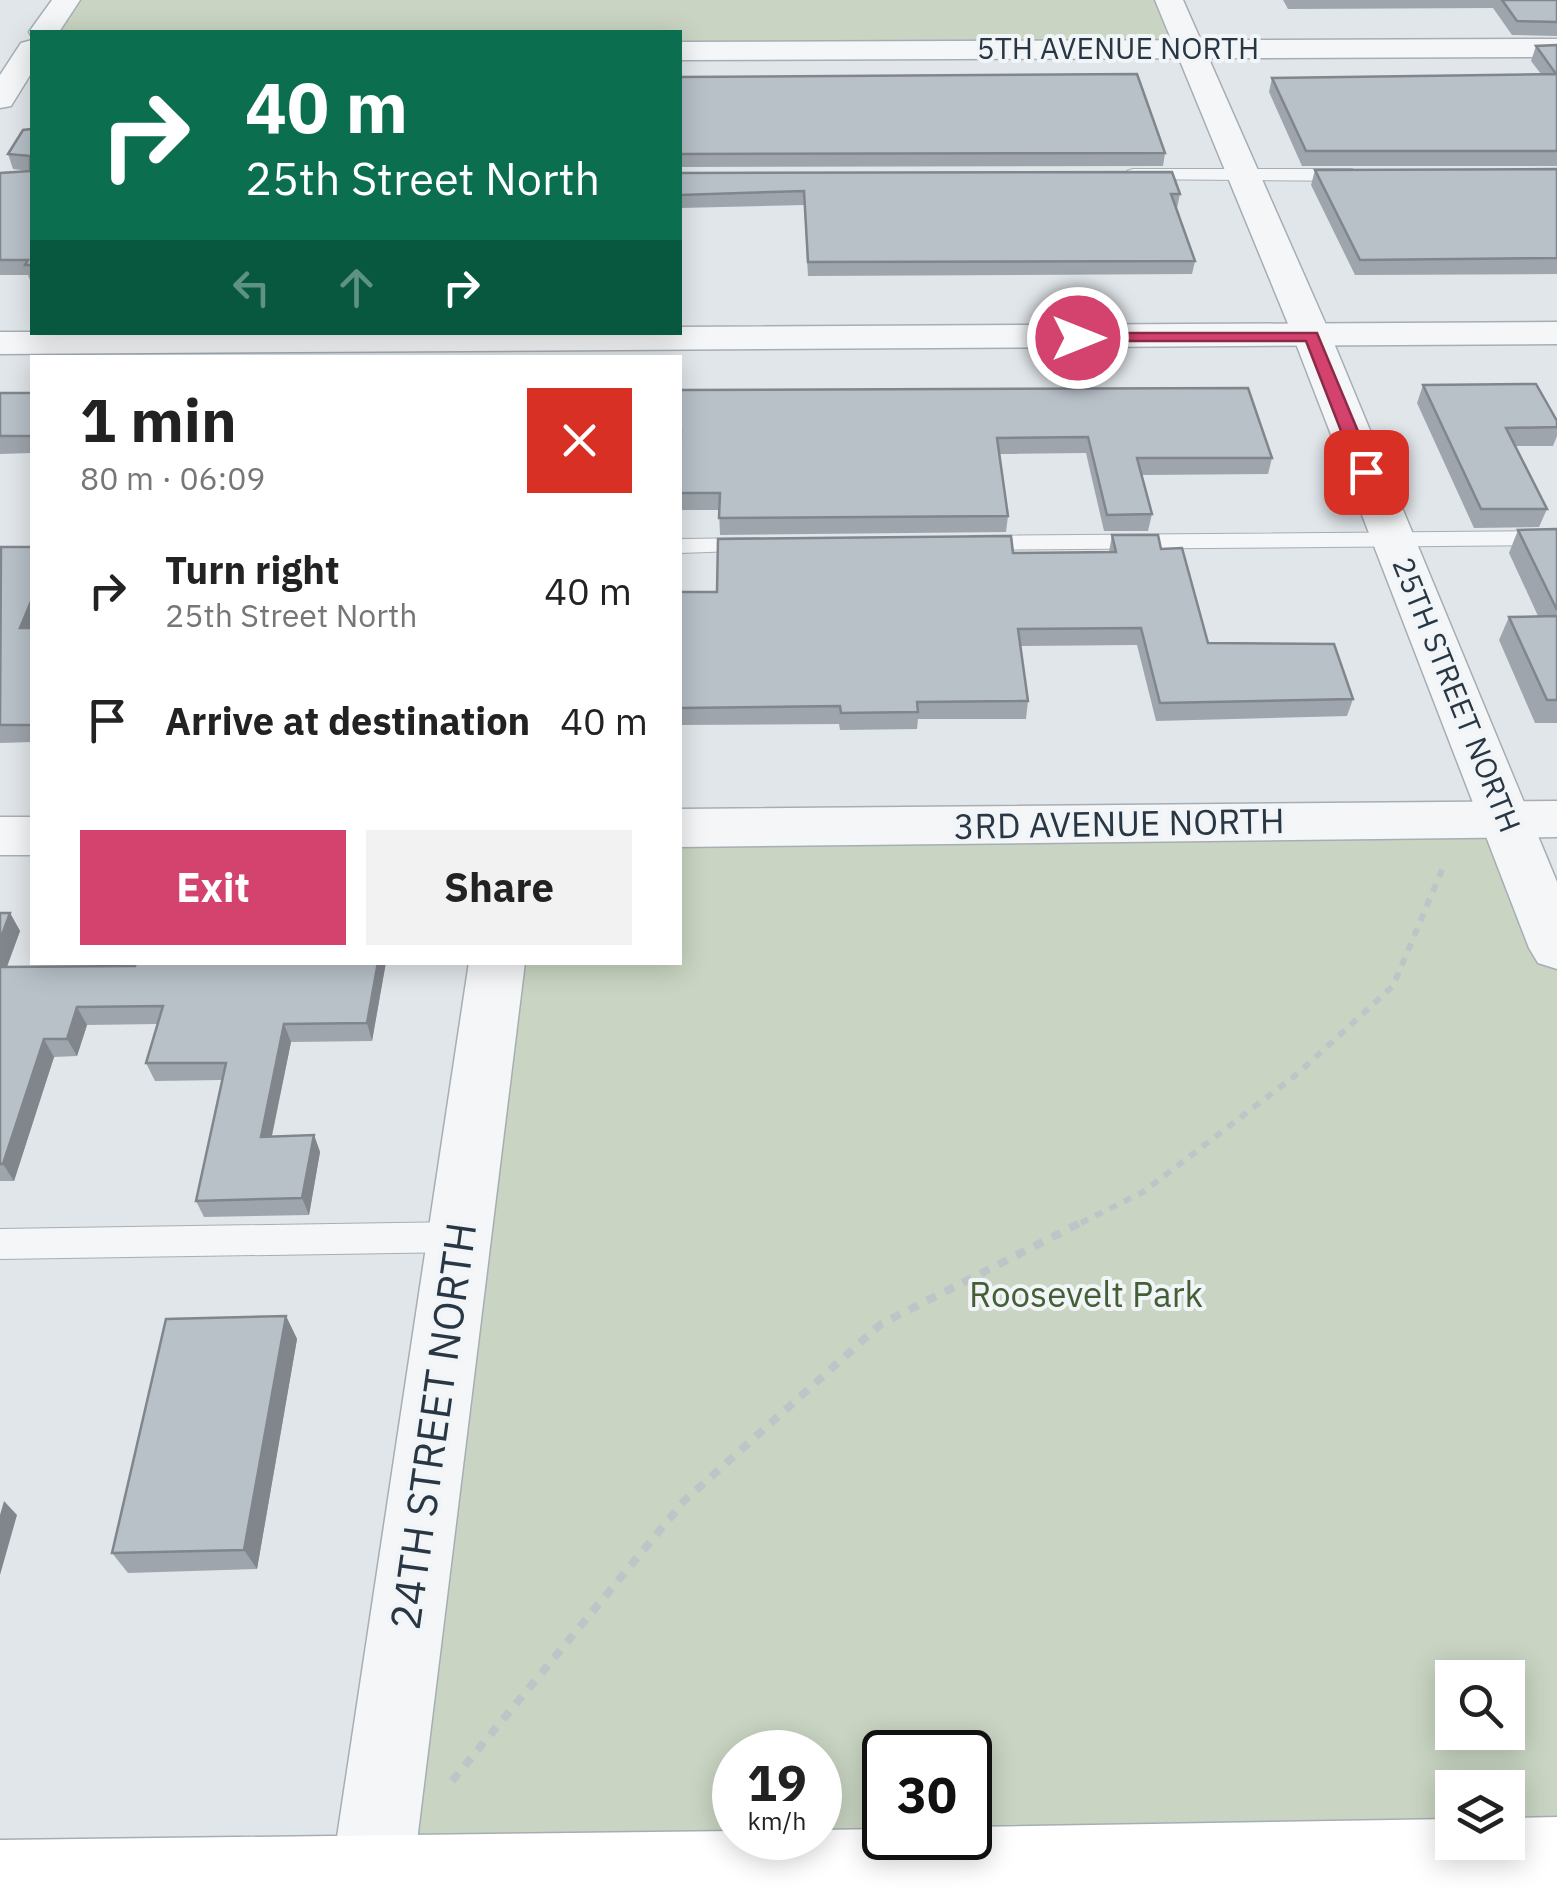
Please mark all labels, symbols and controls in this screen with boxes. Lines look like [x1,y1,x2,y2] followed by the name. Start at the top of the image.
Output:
[977,28,1259,67] street label: 5TH AVENUE NORTH
[245,61,408,152] text: 40 m
[80,70,210,200] icon: right
[245,149,600,207] text: 25th Street North
[224,260,279,315] icon: left
[329,260,384,315] icon: ahead
[434,260,489,315] icon: right
[1026,286,1130,390] position arrow
[80,380,237,459] text: 1 min
[527,388,632,493] button: close
[1324,430,1409,515] pin
[1339,445,1394,500] icon: arrive
[80,457,266,499] text: 80 m · 06:09
[165,545,340,594] text: Turn right
[1384,551,1530,838] street label: 25TH STREET NORTH
[80,563,135,618] icon: right
[544,566,632,615] text: 40 m
[165,594,418,636] text: 25th Street North
[80,693,135,748] icon: arrive
[165,696,530,745] text: Arrive at destination
[560,696,648,745] text: 40 m
[953,797,1285,849] street label: 3RD AVENUE NORTH
[80,830,346,945] button: Exit
[366,830,632,945] button: Share
[377,1219,488,1633] street label: 24TH STREET NORTH
[969,1271,1203,1317] park label: Roosevelt Park
[1435,1660,1525,1860] map controls
[1435,1660,1525,1750] button: search
[862,1730,992,1860] speed limit sign: 30
[747,1750,807,1815] text: 19
[1435,1770,1525,1860] button: layers
[748,1804,806,1837] text: km/h

